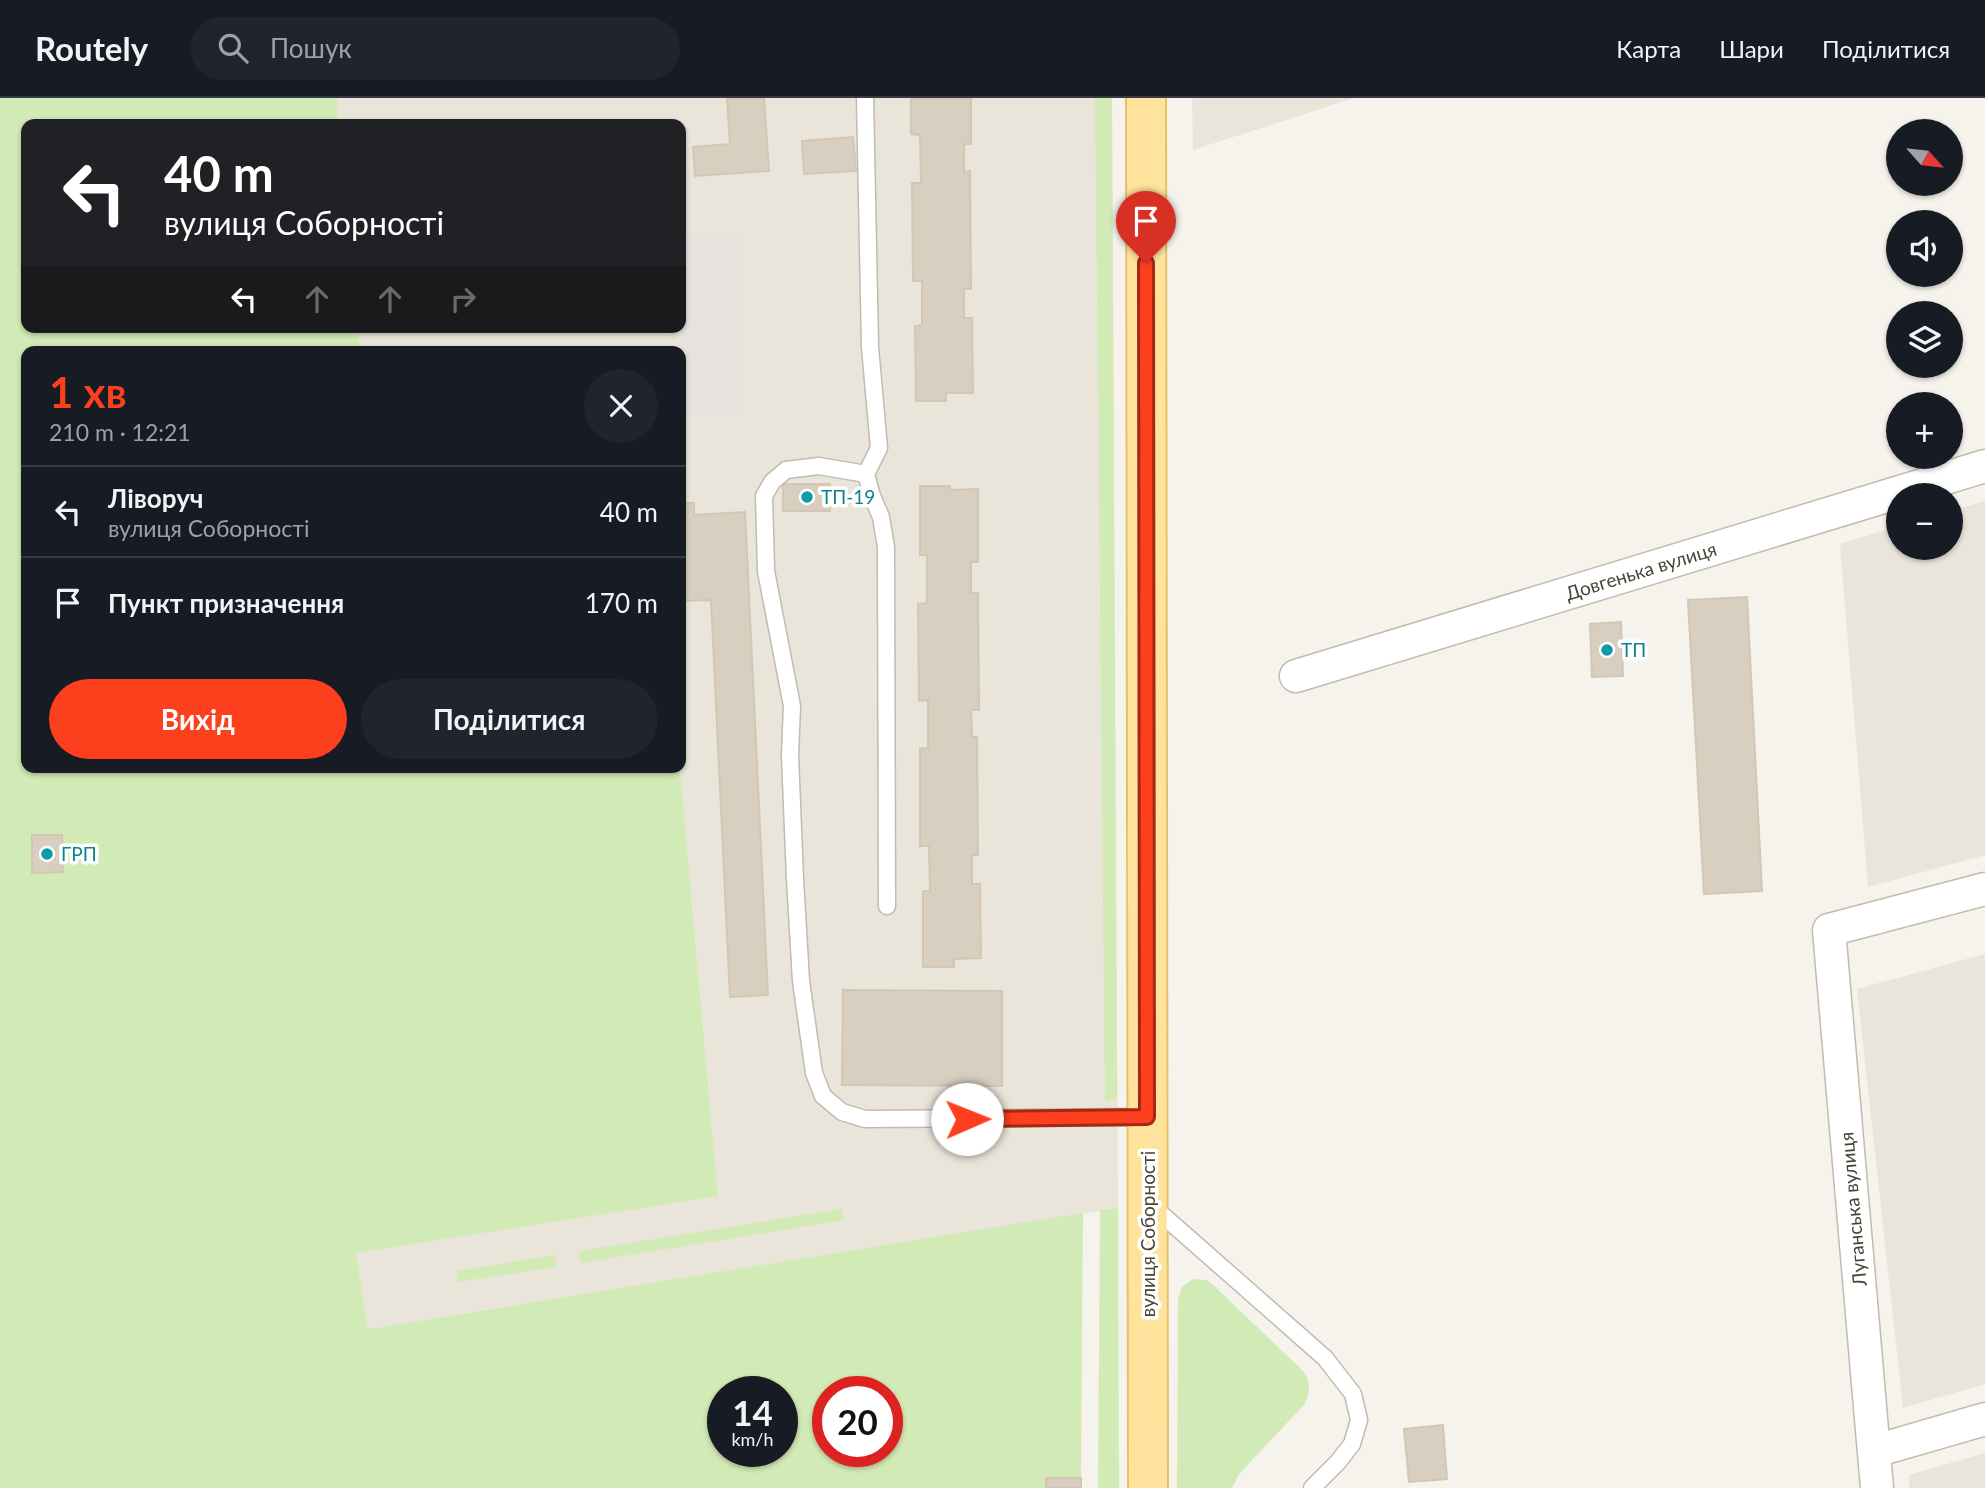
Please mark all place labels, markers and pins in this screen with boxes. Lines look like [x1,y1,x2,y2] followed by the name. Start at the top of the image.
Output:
[1116,191,1176,263] pin
[821,485,875,508] place label: ТП-19
[799,489,815,505] marker: ТП-19
[1621,638,1646,661] place label: ТП
[1599,642,1615,658] marker: ТП
[61,842,97,865] place label: ГРП
[39,846,55,862] marker: ГРП

